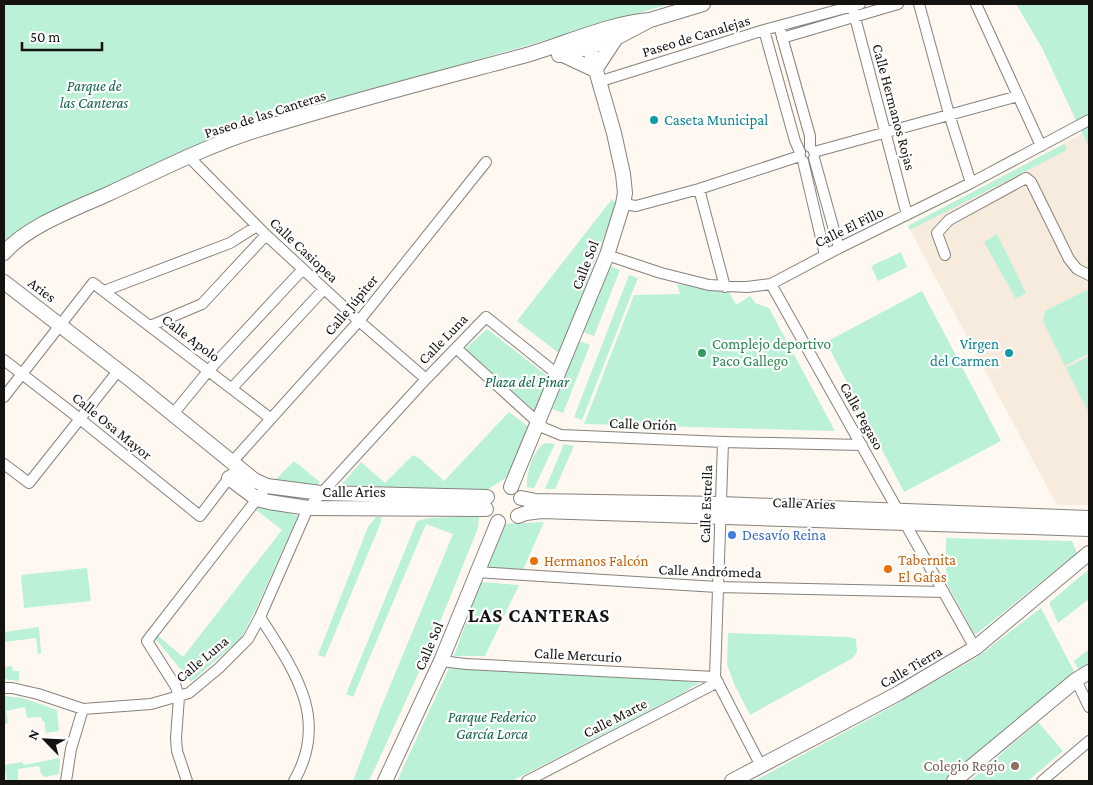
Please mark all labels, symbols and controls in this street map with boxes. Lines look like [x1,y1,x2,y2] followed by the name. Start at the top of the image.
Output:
[640,12,752,61] street label: Paseo de Canalejas
[22,20,102,52] scale bar
[30,29,60,45] text: 50 m
[868,42,919,172] street label: Calle Hermanos Rojas
[60,78,129,111] park label: Parque de las Canteras
[202,87,328,141] street label: Paseo de las Canteras
[664,112,768,129] place label: Caseta Municipal
[648,114,660,126] marker: Caseta Municipal
[812,203,886,251] street label: Calle El Fillo
[266,214,341,286] street label: Calle Casiopea
[568,238,602,292] street label: Calle Sol
[321,271,382,339] street label: Calle Júpiter
[25,275,59,306] street label: Aries
[158,311,223,366] street label: Calle Apolo
[415,311,471,367] street label: Calle Luna
[712,336,831,370] place label: Complejo deportivo Paco Gallego
[930,336,999,369] place label: Virgen del Carmen
[696,347,708,359] marker: Complejo deportivo Paco Gallego
[1003,347,1015,359] marker: Virgen del Carmen
[485,374,570,390] park label: Plaza del Pinar
[836,380,887,453] street label: Calle Pegaso
[68,389,155,464] street label: Calle Osa Mayor
[609,415,677,433] street label: Calle Orión
[697,464,715,543] street label: Calle Estrella
[322,484,386,500] street label: Calle Aries
[772,494,836,512] street label: Calle Aries
[742,527,826,543] place label: Desavío Reina
[726,529,738,541] marker: Desavío Reina
[898,552,956,585] place label: Tabernita El Gafas
[544,553,649,569] place label: Hermanos Falcón
[528,555,540,567] marker: Hermanos Falcón
[658,561,762,581] street label: Calle Andrómeda
[882,563,894,575] marker: Tabernita El Gafas
[468,604,610,626] district label: LAS CANTERAS
[412,619,446,673] street label: Calle Sol
[173,632,231,685] street label: Calle Luna
[877,643,945,691] street label: Calle Tierra
[534,645,622,665] street label: Calle Mercurio
[581,695,650,741] street label: Calle Marte
[448,709,536,742] park label: Parque Federico García Lorca
[20,715,70,765] north arrow
[24,727,43,742] text: N
[923,758,1005,775] place label: Colegio Regio
[1009,760,1021,772] marker: Colegio Regio

